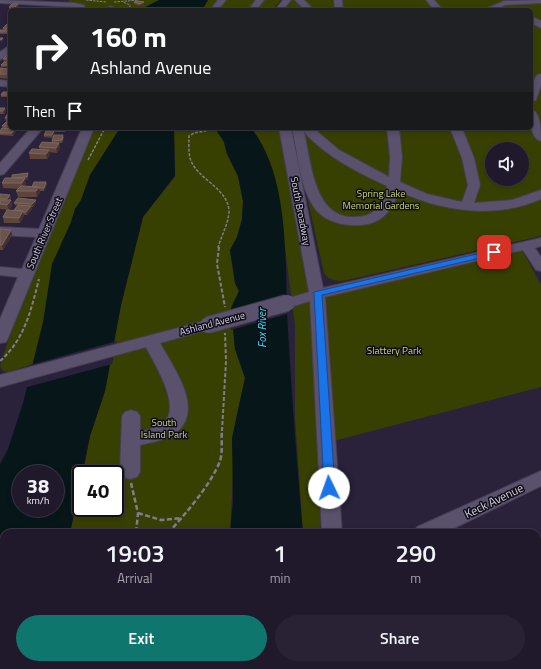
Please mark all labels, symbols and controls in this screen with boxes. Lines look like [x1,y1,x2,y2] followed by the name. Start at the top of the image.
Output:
[90,15,167,58] text: 160 m
[24,24,76,76] icon: right
[90,54,211,81] text: Ashland Avenue
[24,100,56,123] text: Then
[64,100,86,122] icon: arrive
[485,142,529,186] map controls
[485,142,529,186] button: sound
[287,176,315,247] street label: South Broadway
[342,186,420,213] park label: Spring Lake Memorial Gardens
[23,195,67,271] street label: South River Street
[477,235,511,269] pin
[483,241,505,263] icon: arrive
[254,307,270,348] water label: Fox River
[178,308,247,339] street label: Ashland Avenue
[367,343,421,358] park label: Slattery Park
[141,415,187,442] park label: South Island Park
[72,465,124,517] speed limit sign: 40
[308,467,350,509] position arrow
[27,470,49,501] text: 38
[461,478,527,523] street label: Keck Avenue
[27,493,49,508] text: km/h
[105,535,165,571] text: 19:03
[273,535,287,571] text: 1
[396,535,436,571] text: 290
[117,568,152,588] text: Arrival
[270,568,290,588] text: min
[410,568,421,588] text: m
[16,615,267,661] button: Exit
[275,615,525,661] button: Share

